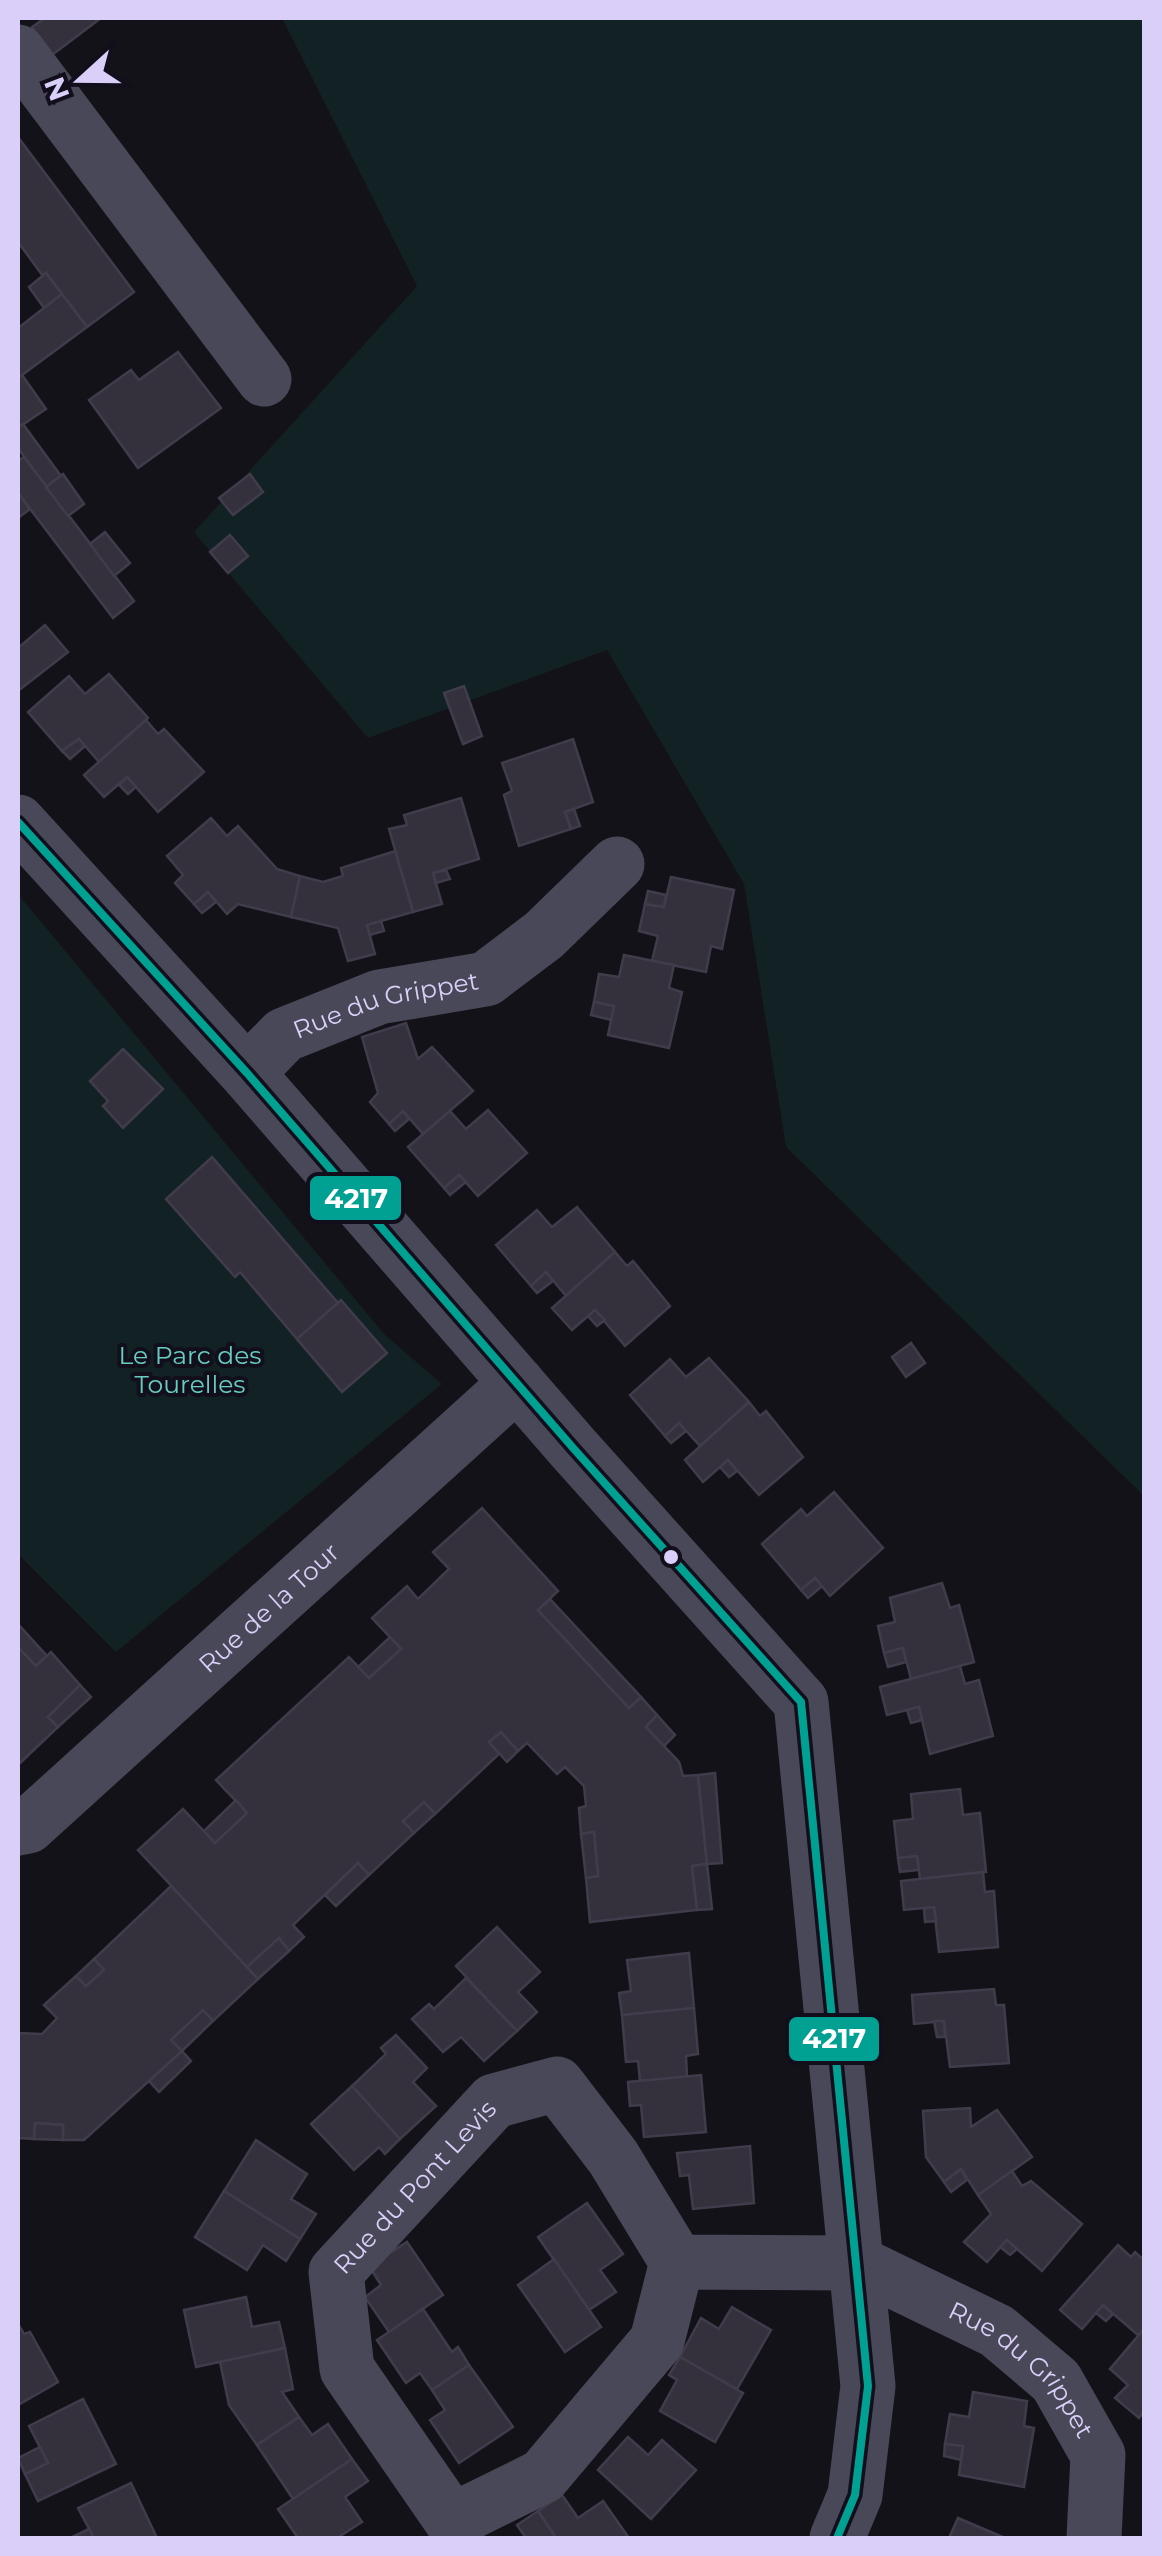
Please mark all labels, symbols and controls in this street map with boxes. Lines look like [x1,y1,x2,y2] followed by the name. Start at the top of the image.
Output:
[30,30,130,130] north arrow
[37,72,77,106] text: N
[289,966,481,1045] street label: Rue du Grippet
[308,1174,403,1222] line badge: 4217
[324,1181,388,1215] text: 4217
[118,1340,262,1399] park label: Le Parc des Tourelles
[192,1537,345,1679] street label: Rue de la Tour
[661,1547,681,1567] unlabelled marker
[787,2015,881,2063] line badge: 4217
[802,2021,866,2055] text: 4217
[327,2094,502,2280] street label: Rue du Pont Levis
[944,2295,1100,2443] street label: Rue du Grippet

